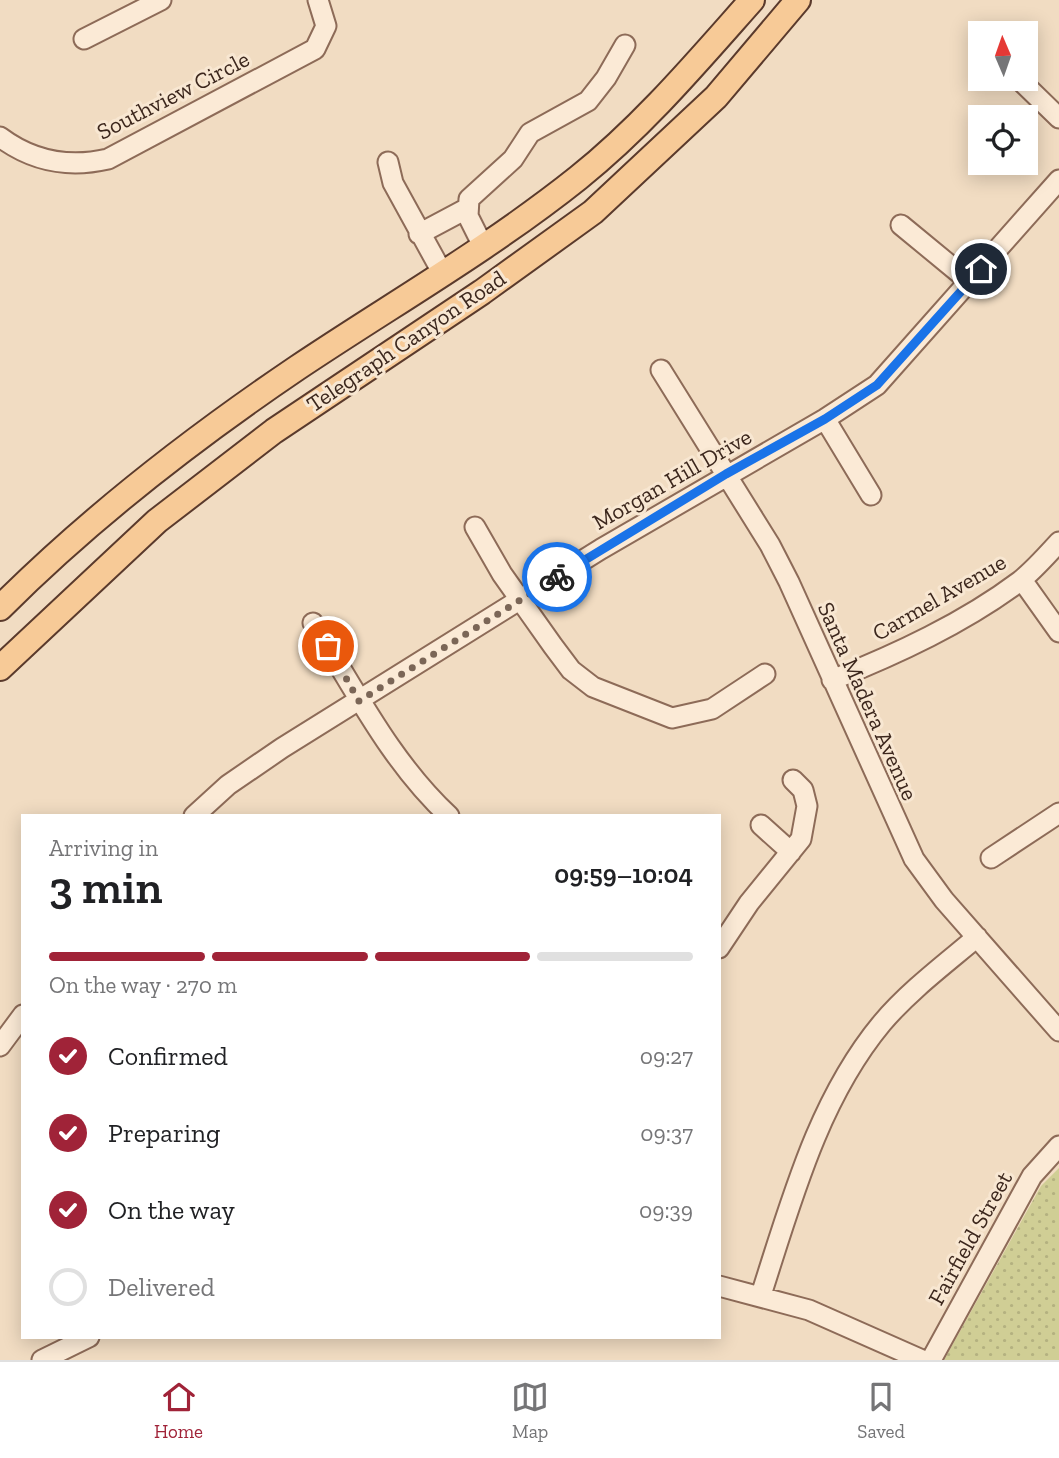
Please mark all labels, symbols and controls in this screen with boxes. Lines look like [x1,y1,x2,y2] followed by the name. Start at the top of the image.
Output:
[968,21,1038,91] north arrow
[968,21,1038,175] map controls
[92,45,254,145] street label: Southview Circle
[968,105,1038,175] button: locate
[951,239,1011,299] pin
[962,250,1000,288] icon: home
[301,264,511,418] street label: Telegraph Canyon Road
[588,422,756,536] street label: Morgan Hill Drive
[522,542,592,612] courier
[867,547,1011,647] street label: Carmel Avenue
[538,558,576,596] icon: bike
[812,597,924,805] street label: Santa Madera Avenue
[298,616,358,676] pin
[309,627,347,665] icon: bag
[49,834,158,862] text: Arriving in
[554,858,693,890] text: 09:59–10:04
[49,860,162,915] text: 3 min
[49,971,237,999] text: On the way · 270 m
[49,1037,87,1075] icon: check
[108,1040,228,1072] text: Confirmed
[640,1042,693,1070] text: 09:27
[49,1114,87,1152] icon: check
[108,1117,220,1149] text: Preparing
[640,1119,693,1147] text: 09:37
[922,1166,1018,1310] street label: Fairfield Street
[49,1191,87,1229] icon: check
[108,1194,235,1226] text: On the way
[639,1196,693,1224] text: 09:39
[108,1271,215,1303] text: Delivered
[154,1378,203,1443] tab: Home
[511,1378,549,1443] tab: Map
[857,1378,905,1443] tab: Saved

